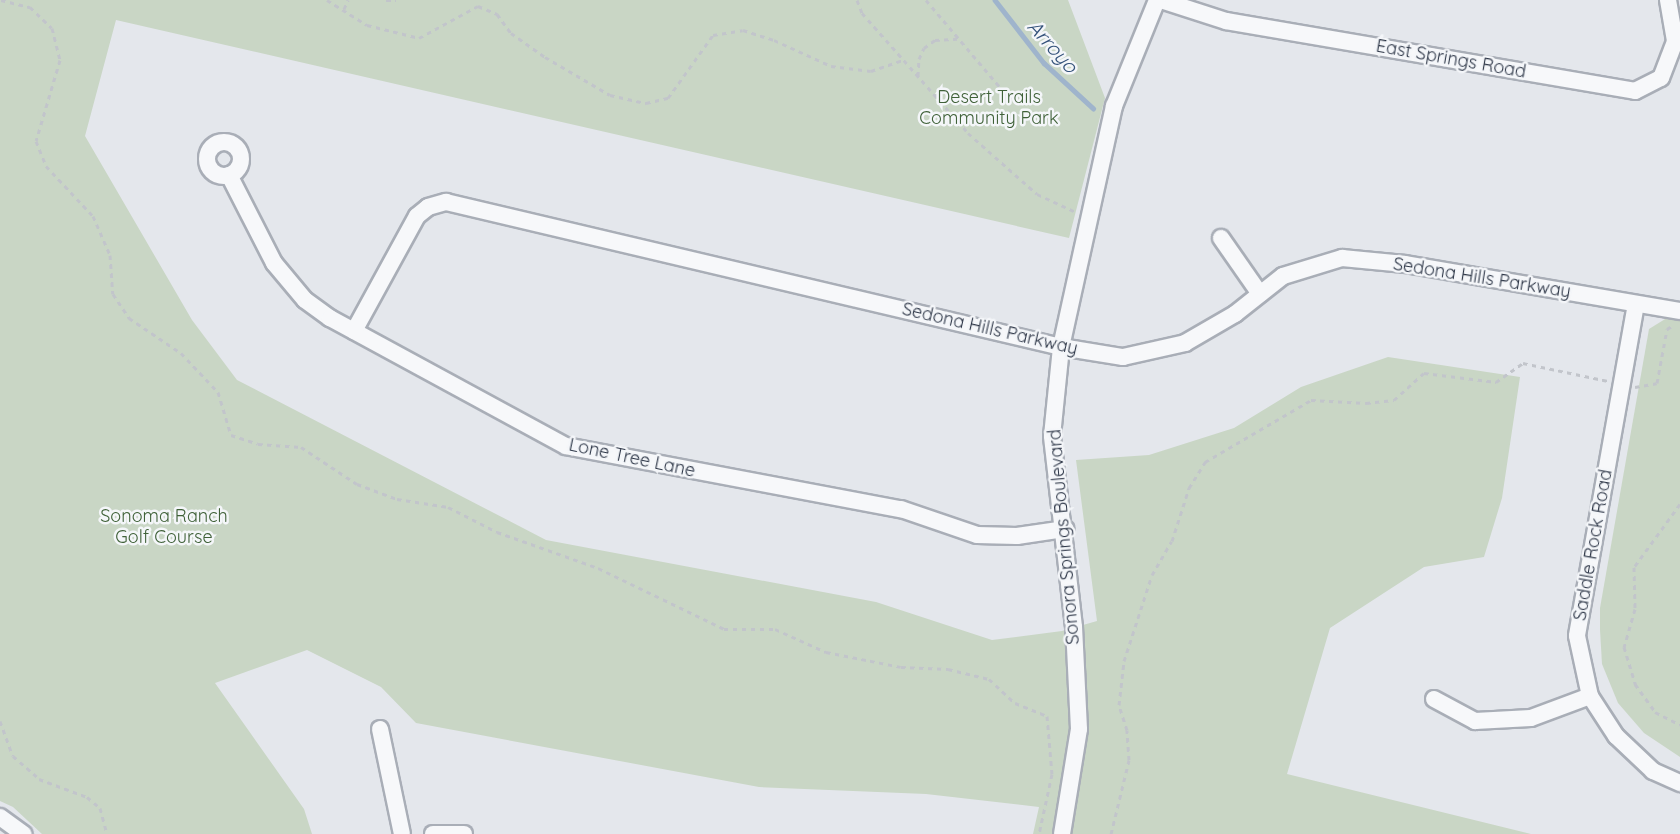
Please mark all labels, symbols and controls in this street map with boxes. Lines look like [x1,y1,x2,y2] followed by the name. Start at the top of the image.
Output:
[1023,14,1083,78] water label: Arroyo
[1374,35,1528,83] street label: East Springs Road
[919,87,1059,130] park label: Desert Trails Community Park
[1392,253,1572,303] street label: Sedona Hills Parkway
[900,298,1080,360] street label: Sedona Hills Parkway
[1044,428,1084,646] street label: Sonora Springs Boulevard
[567,434,697,482] street label: Lone Tree Lane
[1569,468,1617,622] street label: Saddle Rock Road
[100,506,228,548] park label: Sonoma Ranch Golf Course

